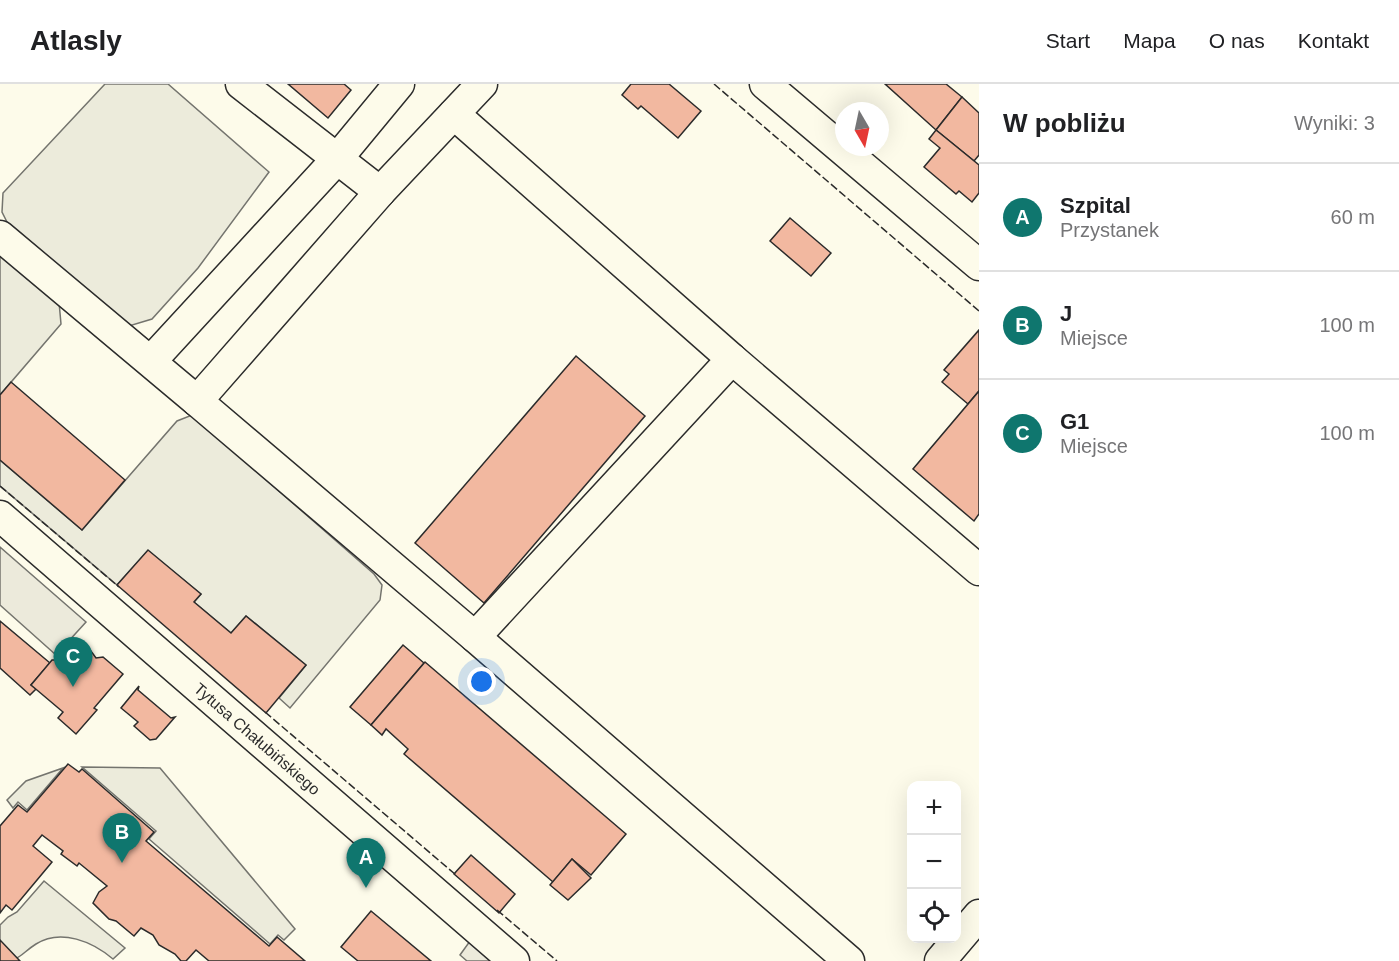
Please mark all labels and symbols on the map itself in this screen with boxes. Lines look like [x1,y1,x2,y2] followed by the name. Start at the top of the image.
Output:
[835,102,889,156] north arrow
[54,638,92,687] pin: C
[467,667,496,696] your location
[191,680,323,798] street label: Tytusa Chałubińskiego
[102,814,142,863] pin: B
[346,838,386,888] pin: A

